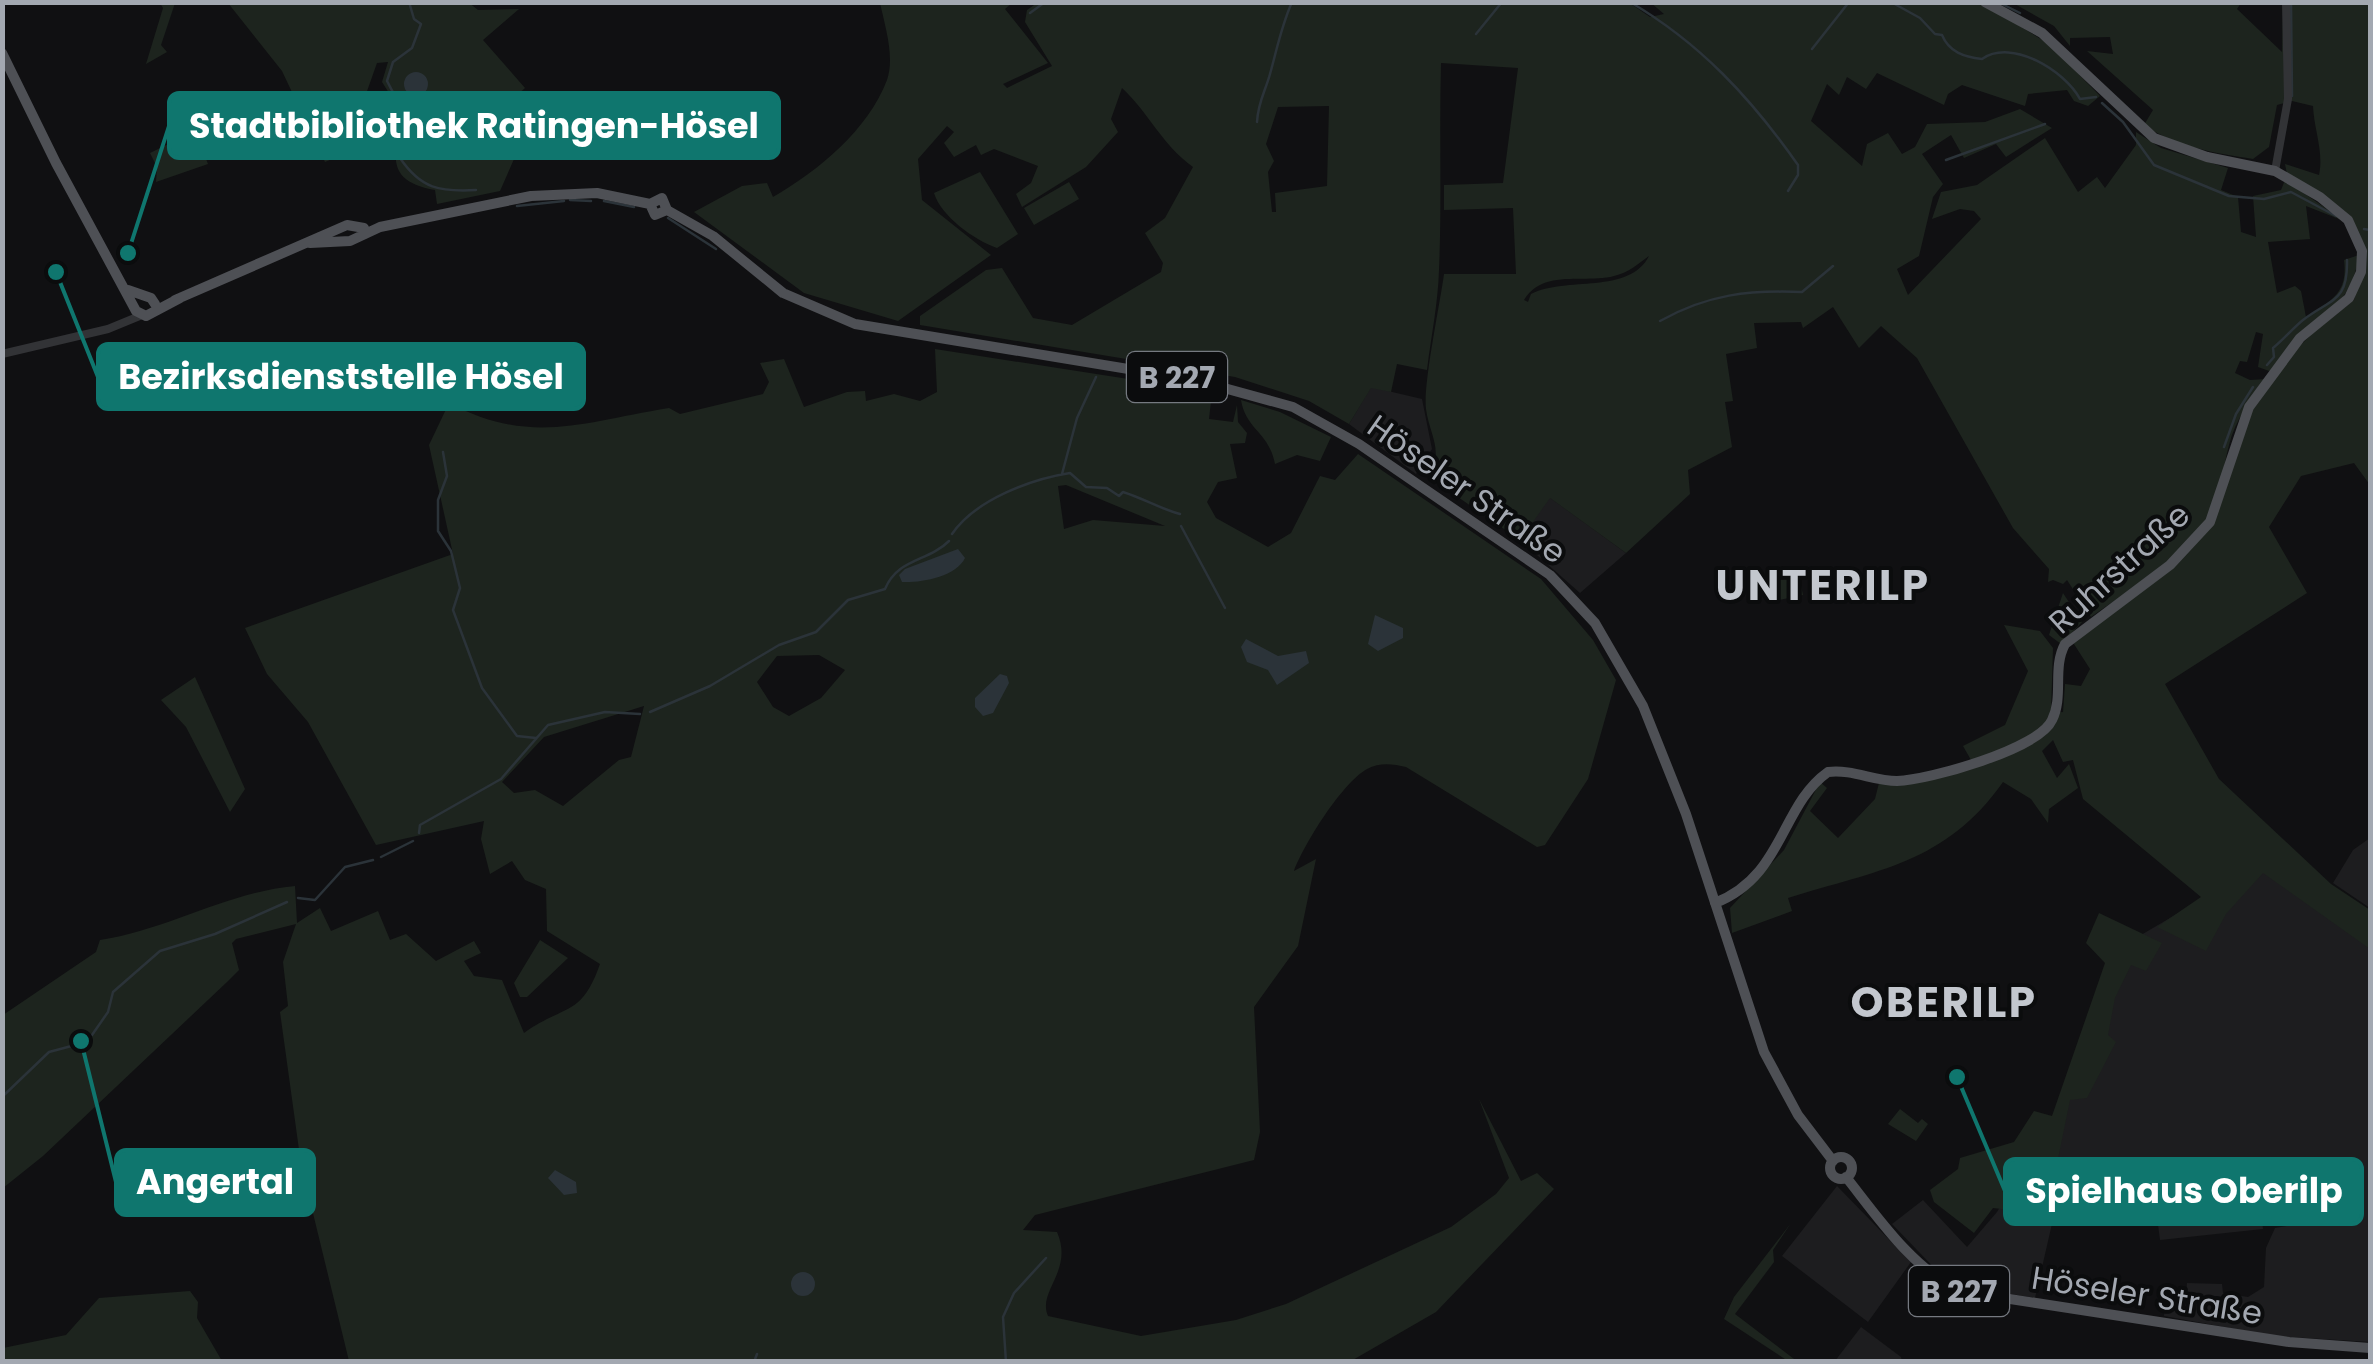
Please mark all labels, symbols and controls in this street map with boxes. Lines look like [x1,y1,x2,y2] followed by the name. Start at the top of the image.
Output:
[169,93,779,158] callout: Stadtbibliothek Ratingen-Hösel
[189,101,759,150] text: Stadtbibliothek Ratingen-Hösel
[98,344,584,409] callout: Bezirksdienststelle Hösel
[118,352,564,401] text: Bezirksdienststelle Hösel
[1127,352,1227,402] road number: B 227
[1359,404,1575,574] street label: Höseler Straße
[2039,492,2199,644] street label: Ruhrstraße
[1716,556,1930,615] district label: UNTERILP
[1851,973,2037,1032] district label: OBERILP
[116,1150,314,1215] callout: Angertal
[136,1157,294,1206] text: Angertal
[2005,1159,2362,1224] callout: Spielhaus Oberilp
[2025,1166,2343,1215] text: Spielhaus Oberilp
[2028,1255,2266,1335] street label: Höseler Straße
[1909,1266,2009,1316] road number: B 227

